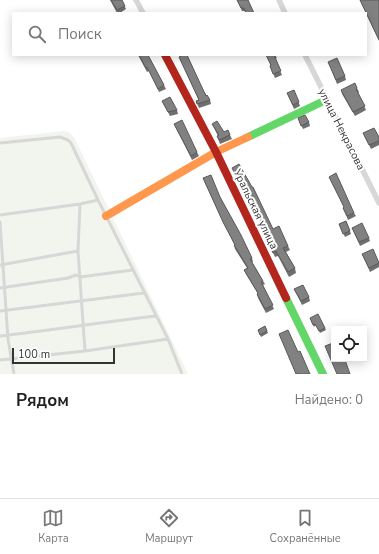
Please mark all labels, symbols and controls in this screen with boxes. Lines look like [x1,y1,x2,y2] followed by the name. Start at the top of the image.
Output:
[12,12,367,56] search box
[26,23,48,45] icon: search
[58,24,102,44] text: Поиск
[315,86,369,173] street label: улица Некрасова
[229,166,282,252] street label: Уральская улица
[331,326,367,362] map controls
[331,326,367,362] button: locate
[12,346,115,365] scale bar
[18,347,50,362] text: 100 m
[16,389,69,412] text: Рядом
[295,391,363,409] text: Найдено: 0
[38,507,69,546] tab: Карта
[145,507,193,546] tab: Маршрут
[270,507,341,546] tab: Сохранённые

